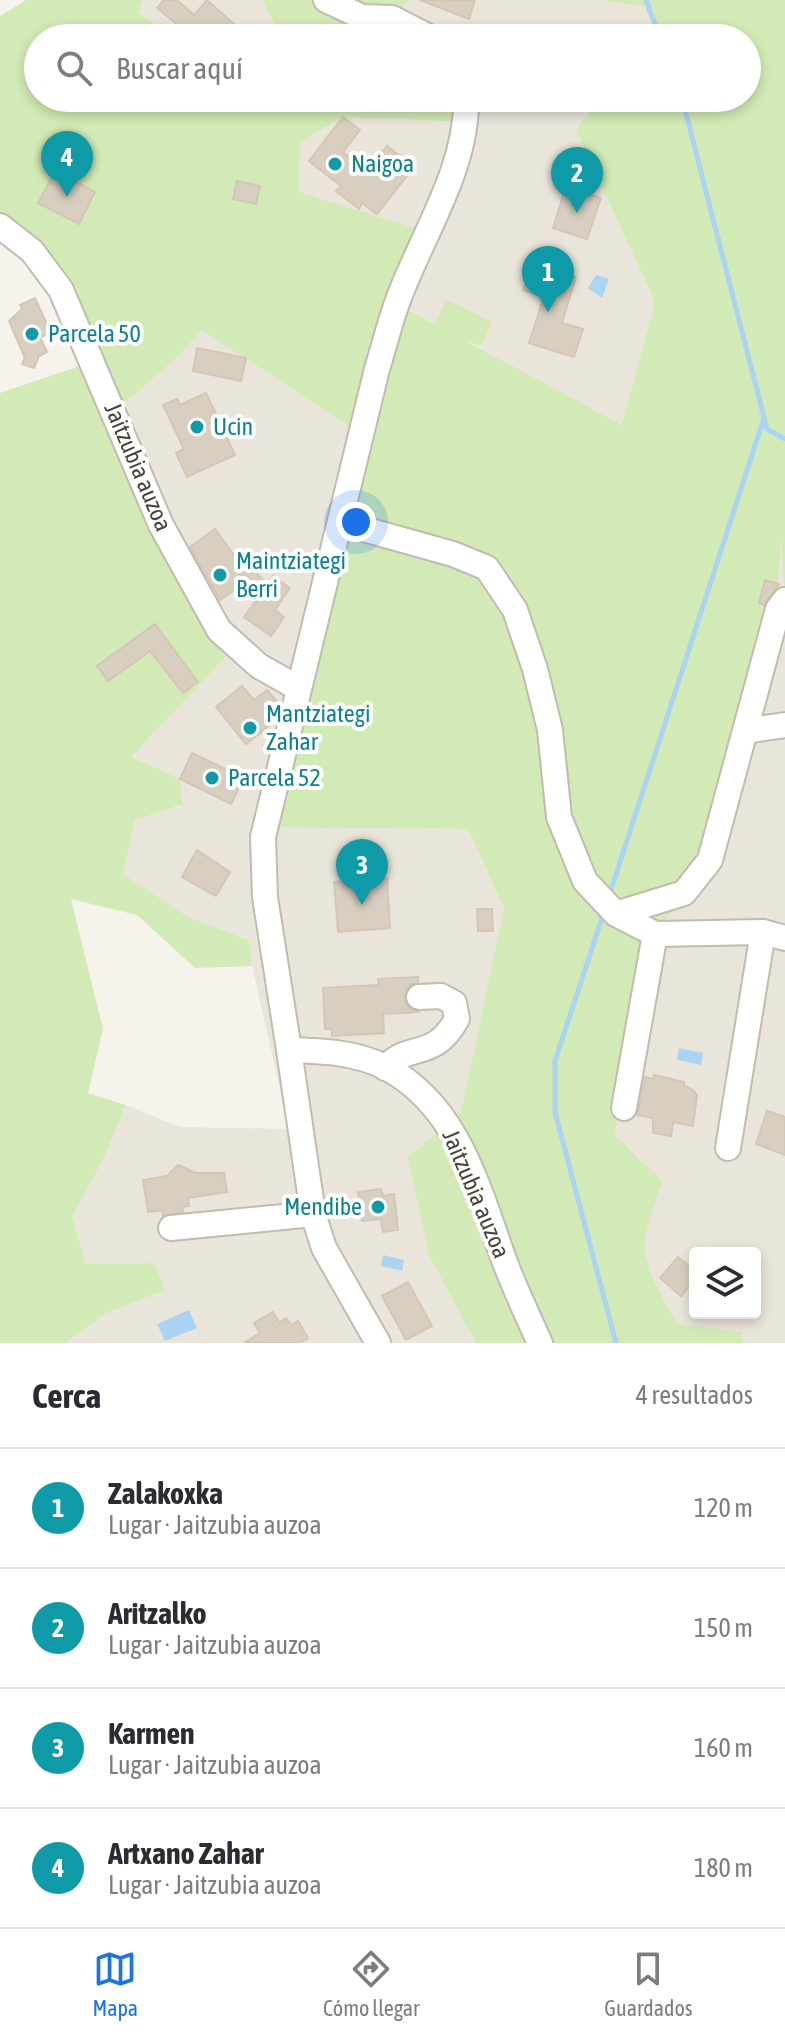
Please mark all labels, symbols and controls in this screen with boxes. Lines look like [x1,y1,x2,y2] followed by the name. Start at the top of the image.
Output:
[24,24,761,112] search box
[52,46,96,90] icon: search
[116,51,243,85] text: Buscar aquí
[41,131,93,197] pin: 4
[551,147,603,213] pin: 2
[351,150,414,177] place label: Naigoa
[326,155,344,173] marker: Naigoa
[522,246,574,312] pin: 1
[48,320,141,347] place label: Parcela 50
[23,325,41,343] marker: Parcela 50
[99,399,178,535] street label: Jaitzubia auzoa
[213,413,253,440] place label: Ucin
[188,418,206,436] marker: Ucin
[336,502,376,542] your location
[236,547,346,602] place label: Maintziategi Berri
[211,566,229,584] marker: Maintziategi Berri
[266,700,371,755] place label: Mantziategi Zahar
[241,719,259,737] marker: Mantziategi Zahar
[228,764,321,791] place label: Parcela 52
[203,769,221,787] marker: Parcela 52
[336,839,388,905] pin: 3
[437,1126,516,1262] street label: Jaitzubia auzoa
[284,1193,362,1220] place label: Mendibe
[369,1198,387,1216] marker: Mendibe
[689,1247,761,1319] map controls
[689,1247,761,1319] button: layers
[32,1376,101,1415] text: Cerca
[636,1380,753,1410] text: 4 resultados
[108,1476,223,1510] text: Zalakoxka
[52,1493,64,1523] text: 1
[694,1493,753,1523] text: 120 m
[108,1510,322,1540] text: Lugar · Jaitzubia auzoa
[108,1596,207,1630] text: Aritzalko
[52,1613,64,1643] text: 2
[694,1613,753,1643] text: 150 m
[108,1630,322,1660] text: Lugar · Jaitzubia auzoa
[108,1716,195,1750] text: Karmen
[52,1733,64,1763] text: 3
[694,1733,753,1763] text: 160 m
[108,1750,322,1780] text: Lugar · Jaitzubia auzoa
[108,1836,264,1870] text: Artxano Zahar
[52,1853,64,1883] text: 4
[694,1853,753,1883] text: 180 m
[108,1870,322,1900] text: Lugar · Jaitzubia auzoa
[92,1947,138,2021] tab: Mapa
[323,1947,420,2021] tab: Cómo llegar
[604,1947,693,2021] tab: Guardados

